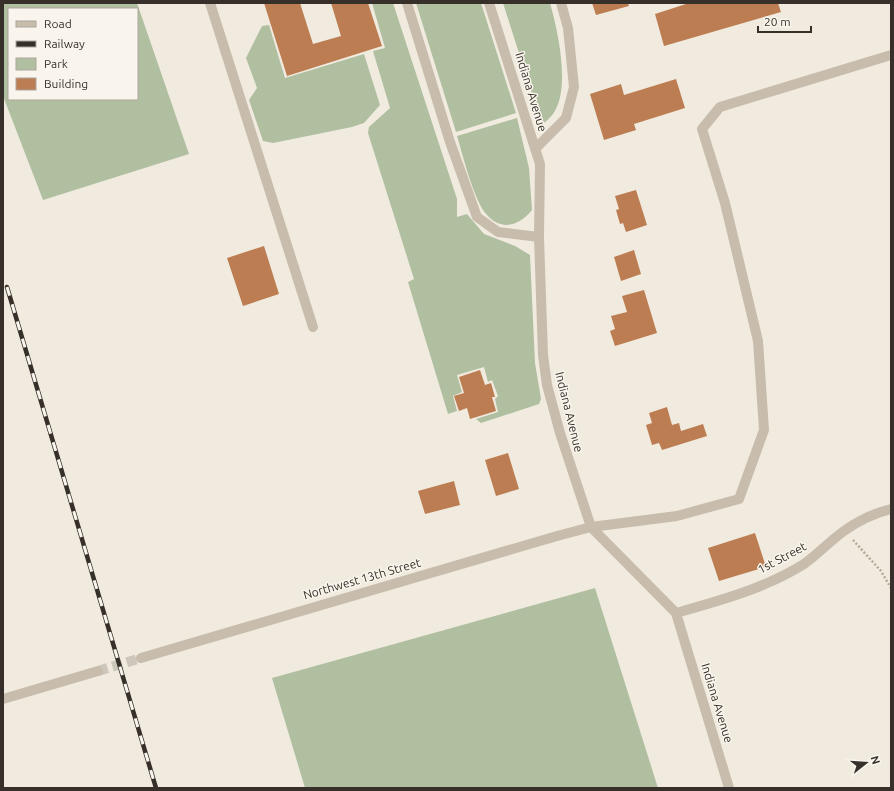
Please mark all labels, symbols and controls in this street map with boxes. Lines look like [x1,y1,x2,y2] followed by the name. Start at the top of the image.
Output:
[8,8,138,100] legend
[758,8,811,34] scale bar
[764,15,791,28] text: 20 m
[44,17,72,30] text: Road
[44,37,85,50] text: Railway
[513,51,550,133] street label: Indiana Avenue
[44,57,68,70] text: Park
[44,77,88,90] text: Building
[553,370,586,453] street label: Indiana Avenue
[755,539,808,576] street label: 1st Street
[302,555,422,602] street label: Northwest 13th Street
[699,662,736,744] street label: Indiana Avenue
[846,743,886,783] north arrow
[869,754,883,766] text: N

